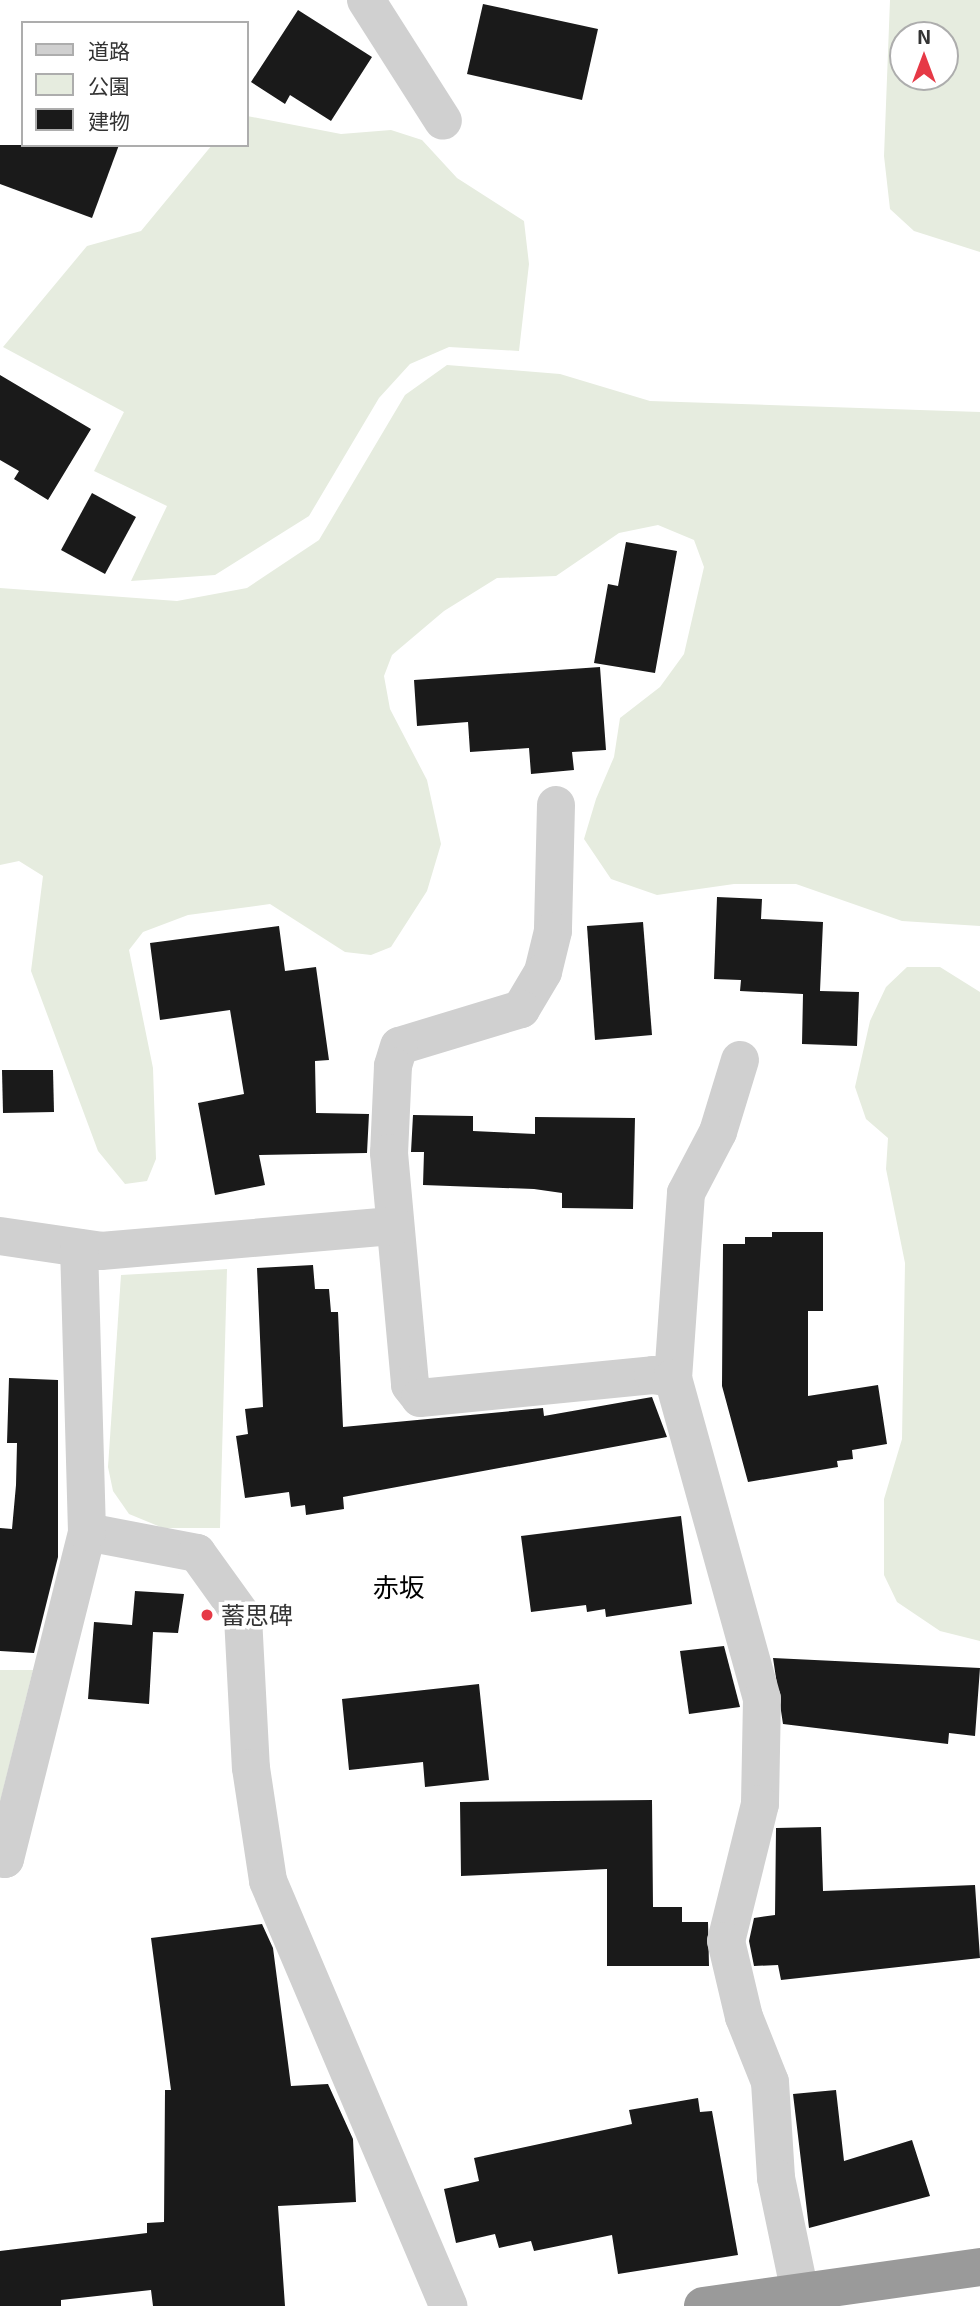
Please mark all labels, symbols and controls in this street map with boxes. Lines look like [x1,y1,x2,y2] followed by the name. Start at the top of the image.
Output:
[21,21,248,147] legend
[889,21,959,91] north arrow
[917,25,931,48] text: N
[88,38,130,63] text: 道路
[88,73,130,98] text: 公園
[88,108,130,133] text: 建物
[373,1571,425,1603] district label: 赤坂
[221,1601,293,1629] place label: 蓄思碑
[199,1607,215,1623] marker: 蓄思碑

